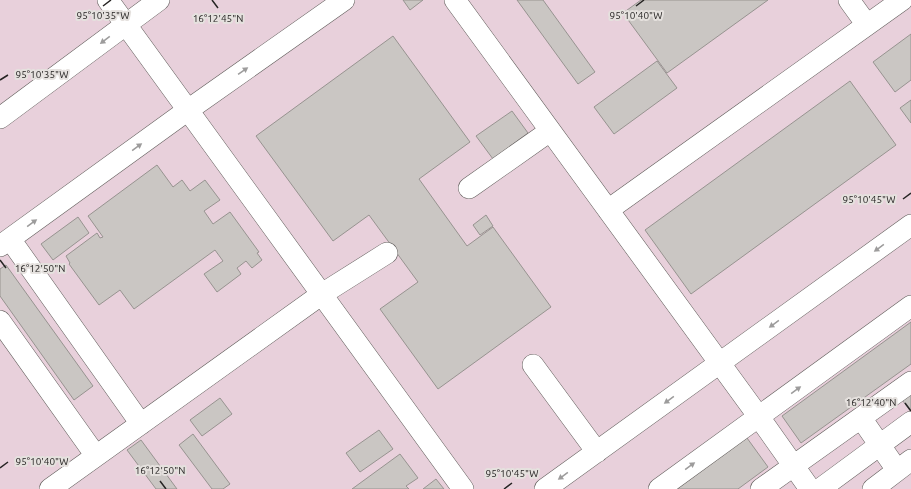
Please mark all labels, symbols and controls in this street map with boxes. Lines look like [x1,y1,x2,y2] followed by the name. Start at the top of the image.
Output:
[77,10,129,21] text: 95°10'35"W
[610,10,662,21] text: 95°10'40"W
[193,13,243,24] text: 16°12'45"N
[99,35,110,44] one-way arrow
[237,67,248,75] one-way arrow
[16,69,68,80] text: 95°10'35"W
[132,143,142,151] one-way arrow
[843,194,895,205] text: 95°10'45"W
[26,219,37,227] one-way arrow
[874,244,885,252] one-way arrow
[15,263,65,274] text: 16°12'50"N
[769,320,779,328] one-way arrow
[790,386,801,394] one-way arrow
[663,396,674,404] one-way arrow
[846,397,896,408] text: 16°12'40"N
[16,456,68,467] text: 95°10'40"W
[685,462,696,470] one-way arrow
[135,465,185,476] text: 16°12'50"N
[486,468,538,479] text: 95°10'45"W
[558,472,568,480] one-way arrow

